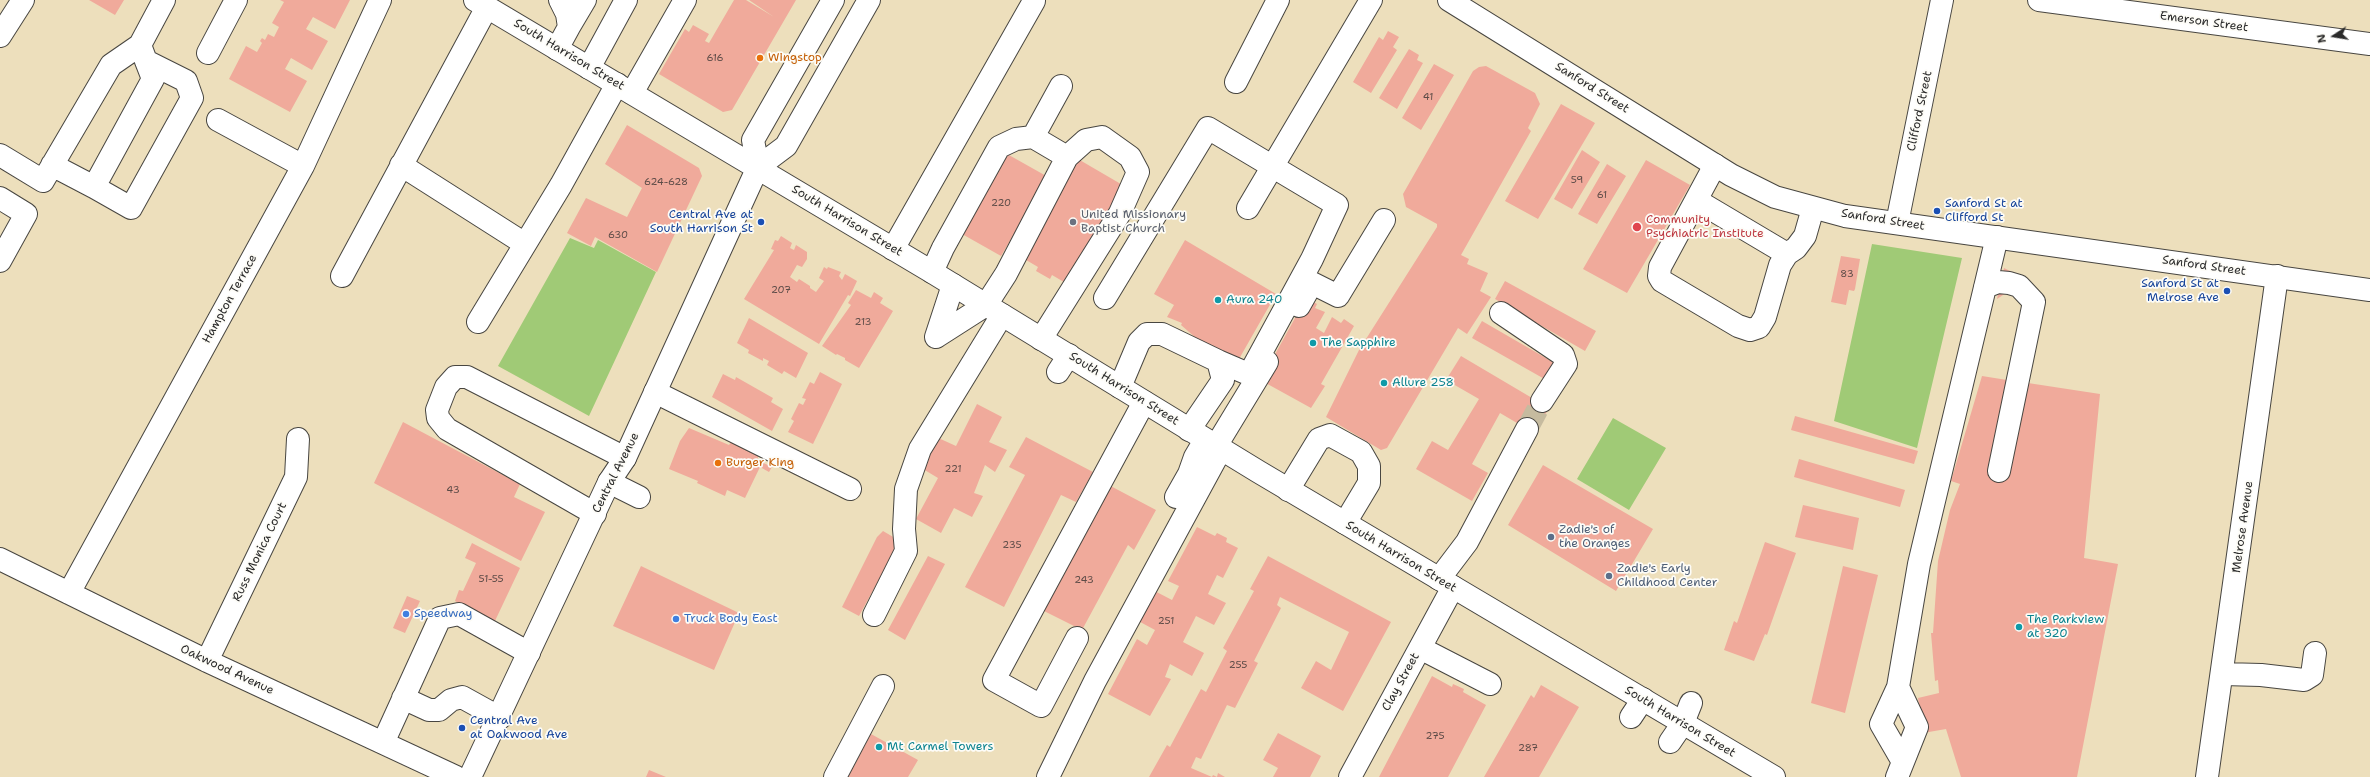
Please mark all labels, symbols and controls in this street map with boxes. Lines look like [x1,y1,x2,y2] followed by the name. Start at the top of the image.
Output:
[2159,9,2249,35] street label: Emerson Street
[511,16,627,94] street label: South Harrison Street
[2314,16,2354,56] north arrow
[2314,33,2330,44] text: N
[768,51,822,65] place label: Wingstop
[706,52,724,64] house number: 616
[755,53,765,63] marker: Wingstop
[1552,59,1632,117] street label: Sanford Street
[1904,69,1936,153] street label: Clifford Street
[1423,91,1433,103] house number: 41
[1571,174,1583,186] house number: 59
[644,176,688,188] house number: 624-628
[789,182,905,260] street label: South Harrison Street
[1597,189,1607,201] house number: 61
[991,197,1011,209] house number: 220
[1945,197,2023,225] place label: Sanford St at Clifford St
[1840,206,1926,234] street label: Sanford Street
[1932,206,1942,216] marker: Sanford St at Clifford St
[650,208,753,236] place label: Central Ave at South Harrison St
[1081,208,1186,236] place label: United Missionary Baptist Church
[1646,213,1764,241] place label: Community Psychiatric Institute
[756,217,766,227] marker: Central Ave at South Harrison St
[1068,217,1078,227] marker: United Missionary Baptist Church
[1631,221,1643,233] marker: Community Psychiatric Institute
[608,229,628,241] house number: 630
[200,252,260,346] street label: Hampton Terrace
[2161,253,2247,279] street label: Sanford Street
[1840,268,1854,280] house number: 83
[2141,277,2219,305] place label: Sanford St at Melrose Ave
[771,284,791,296] house number: 207
[2222,286,2232,296] marker: Sanford St at Melrose Ave
[1226,293,1282,307] place label: Aura 240
[1213,295,1223,305] marker: Aura 240
[854,316,872,328] house number: 213
[1321,336,1396,350] place label: The Sapphire
[1308,338,1318,348] marker: The Sapphire
[1066,349,1182,429] street label: South Harrison Street
[1392,376,1454,390] place label: Allure 258
[1379,378,1389,388] marker: Allure 258
[590,430,642,516] street label: Central Avenue
[726,456,794,470] place label: Burger King
[713,458,723,468] marker: Burger King
[944,463,962,475] house number: 221
[2229,480,2257,574] street label: Melrose Avenue
[446,484,460,496] house number: 43
[230,500,290,604] street label: Russ Monica Court
[1343,518,1459,596] street label: South Harrison Street
[1559,523,1630,551] place label: Zadie's of the Oranges
[1546,532,1556,542] marker: Zadie's of the Oranges
[1002,539,1022,551] house number: 235
[1617,562,1718,590] place label: Zadie's Early Childhood Center
[1604,571,1614,581] marker: Zadie's Early Childhood Center
[478,573,504,585] house number: 51-55
[1074,574,1094,586] house number: 243
[414,607,472,621] place label: Speedway
[401,609,411,619] marker: Speedway
[684,612,778,626] place label: Truck Body East
[2027,613,2104,641] place label: The Parkview at 320
[671,614,681,624] marker: Truck Body East
[1158,615,1174,627] house number: 251
[2014,622,2024,632] marker: The Parkview at 320
[178,642,276,698] street label: Oakwood Avenue
[1379,650,1423,714] street label: Clay Street
[1229,659,1247,671] house number: 255
[1622,683,1738,761] street label: South Harrison Street
[470,714,568,742] place label: Central Ave at Oakwood Ave
[457,723,467,733] marker: Central Ave at Oakwood Ave
[1425,730,1445,742] house number: 275
[887,740,993,754] place label: Mt Carmel Towers
[874,742,884,752] marker: Mt Carmel Towers
[1518,742,1538,754] house number: 287

